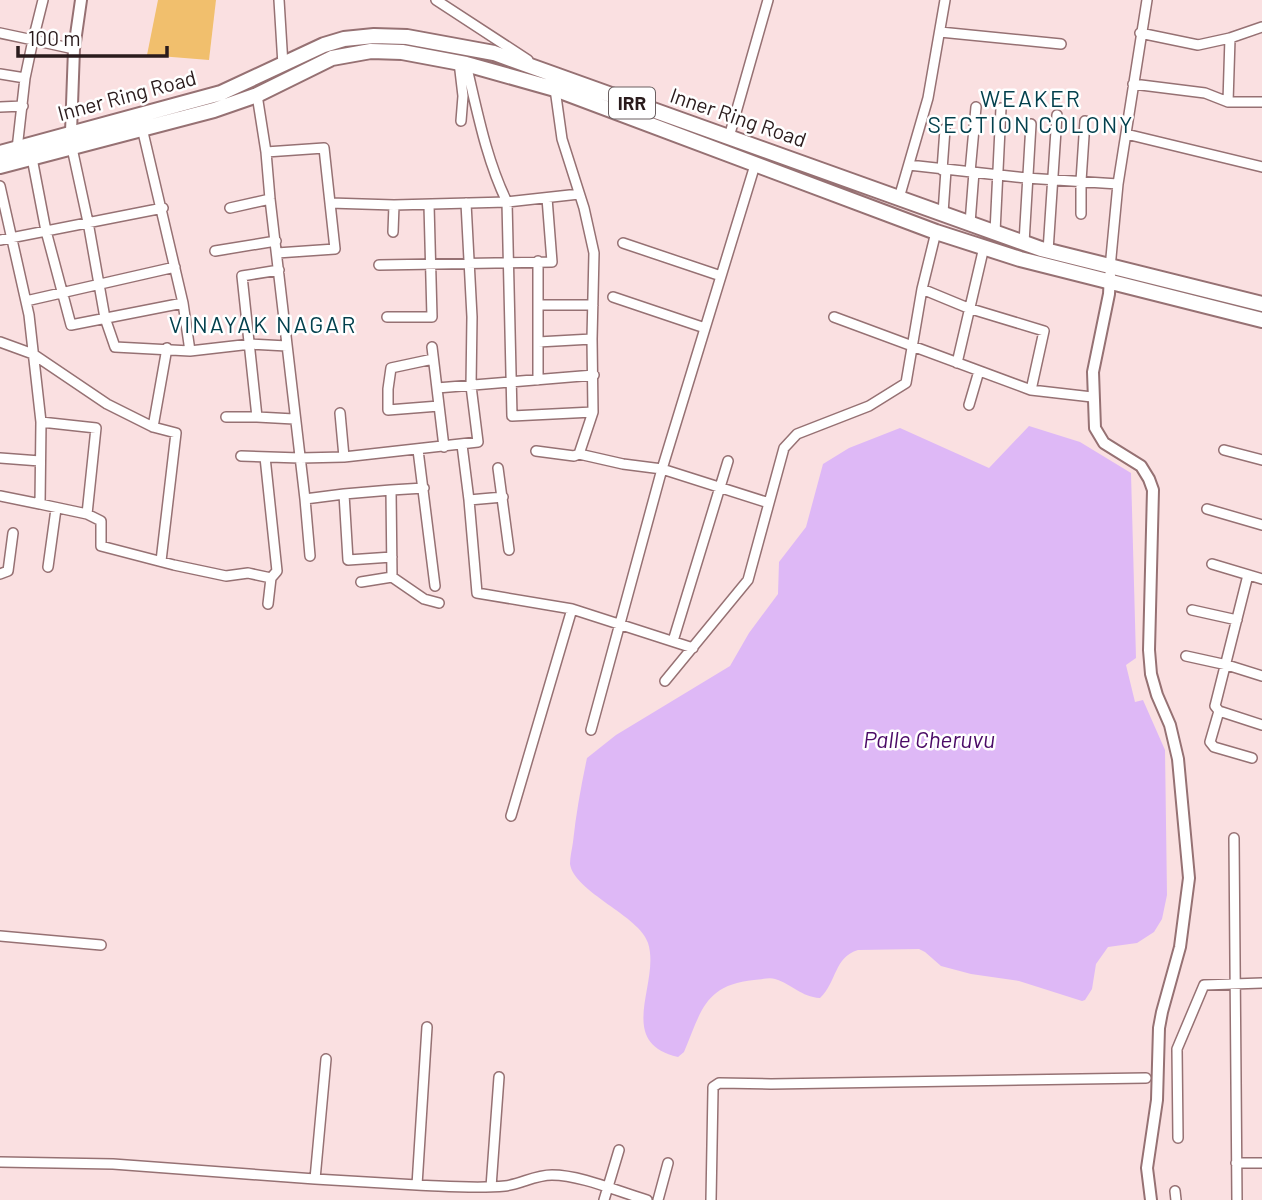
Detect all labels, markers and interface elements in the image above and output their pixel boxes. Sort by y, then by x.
scale bar [18,14,166,58]
text: 100 m [28,25,81,50]
street label: Inner Ring Road [55,64,199,125]
street label: Inner Ring Road [667,82,810,152]
district label: WEAKER SECTION COLONY [928,84,1134,138]
road number: IRR [609,88,655,118]
district label: VINAYAK NAGAR [169,310,357,338]
water label: Palle Cheruvu [863,725,995,753]

